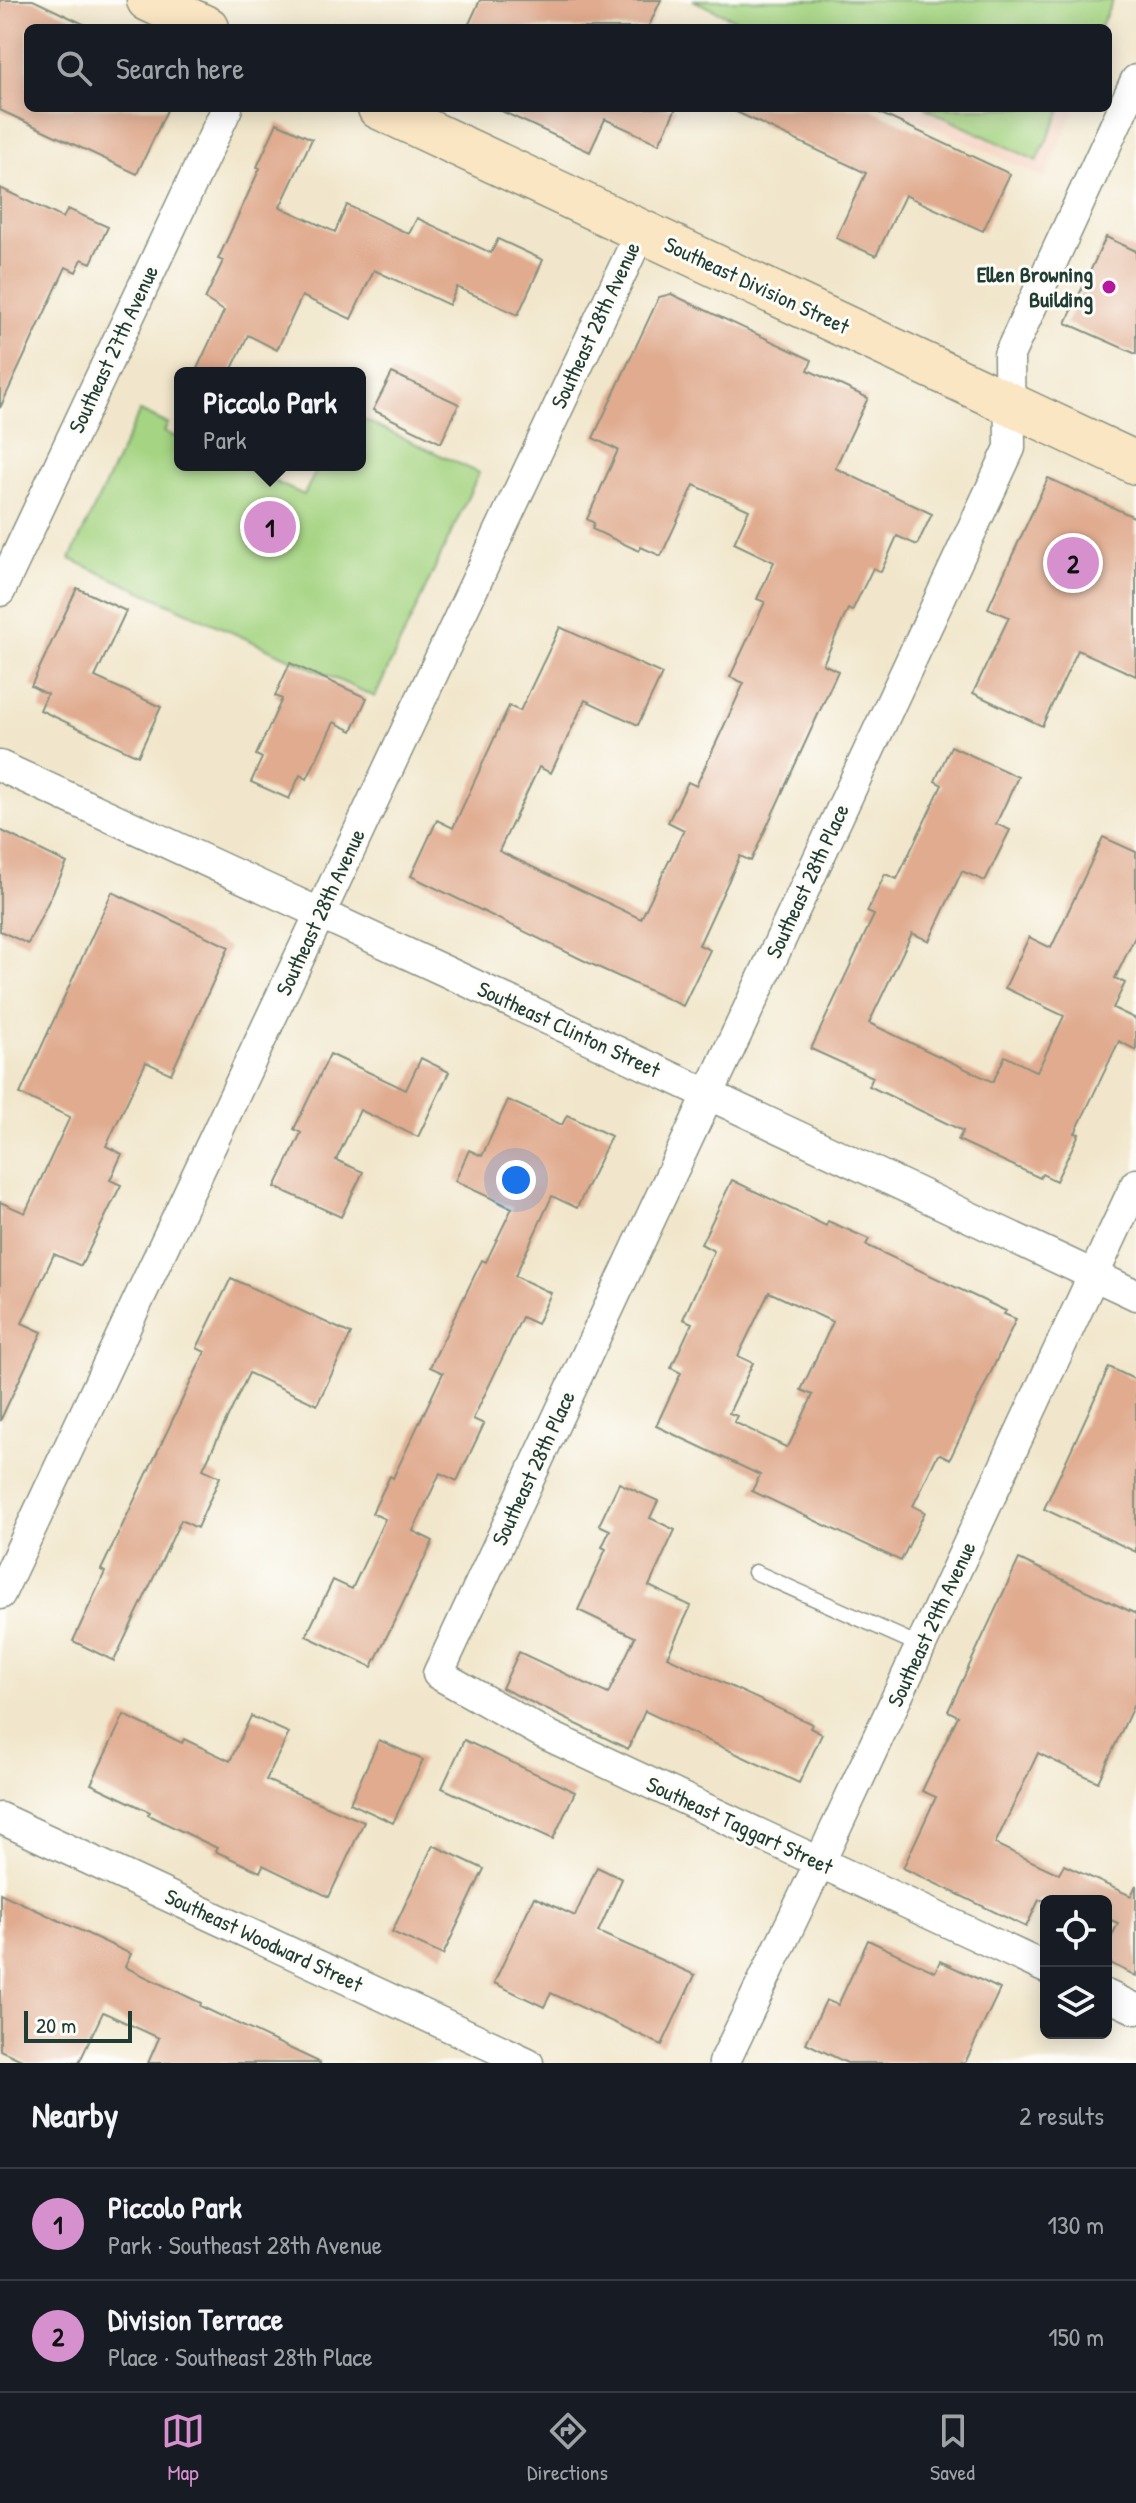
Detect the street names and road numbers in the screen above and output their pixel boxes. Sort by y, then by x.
street label: Southeast Division Street [660,229,855,341]
street label: Southeast 28th Avenue [543,237,647,413]
street label: Southeast 27th Avenue [61,260,165,438]
street label: Southeast 28th Place [758,799,856,963]
street label: Southeast 28th Avenue [268,824,372,1000]
street label: Southeast Clinton Street [473,973,666,1085]
street label: Southeast 28th Place [484,1386,582,1550]
street label: Southeast 29th Avenue [880,1536,983,1711]
street label: Southeast Taggart Street [642,1769,838,1882]
street label: Southeast Woodward Street [160,1881,368,1999]

